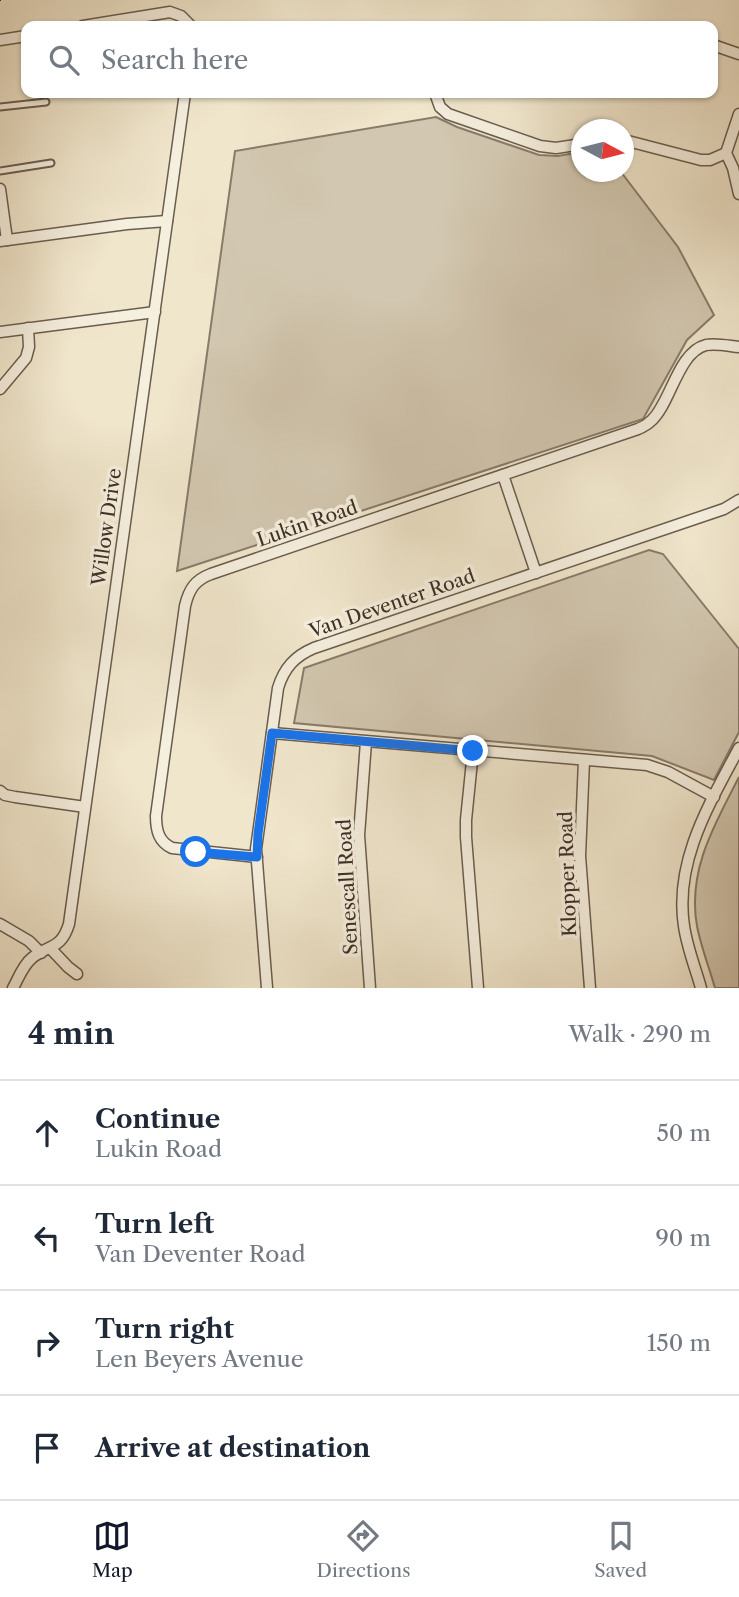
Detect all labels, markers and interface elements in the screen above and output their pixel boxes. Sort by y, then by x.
search box [21,21,718,98]
icon: search [45,41,83,79]
text: Search here [101,44,248,76]
north arrow [571,119,634,182]
street label: Willow Drive [87,467,126,588]
street label: Lukin Road [254,495,361,551]
street label: Van Deventer Road [305,564,479,643]
route end [457,735,488,766]
street label: Klopper Road [554,810,581,937]
street label: Senescall Road [332,818,363,956]
route start [180,836,211,867]
text: 4 min [28,1015,114,1052]
text: Walk · 290 m [569,1020,711,1048]
text: Continue [95,1103,220,1135]
icon: ahead [28,1114,66,1152]
text: 50 m [656,1119,711,1147]
text: Lukin Road [95,1135,222,1163]
text: Turn left [95,1208,214,1240]
icon: left [28,1219,66,1257]
text: 90 m [655,1224,711,1252]
text: Van Deventer Road [95,1240,306,1268]
text: Turn right [95,1313,234,1345]
icon: right [28,1324,66,1362]
text: 150 m [647,1329,711,1357]
text: Len Beyers Avenue [95,1345,304,1373]
icon: arrive [28,1429,66,1467]
text: Arrive at destination [95,1432,370,1464]
tab: Map [92,1517,133,1582]
tab: Directions [317,1517,410,1582]
tab: Saved [594,1517,647,1582]

